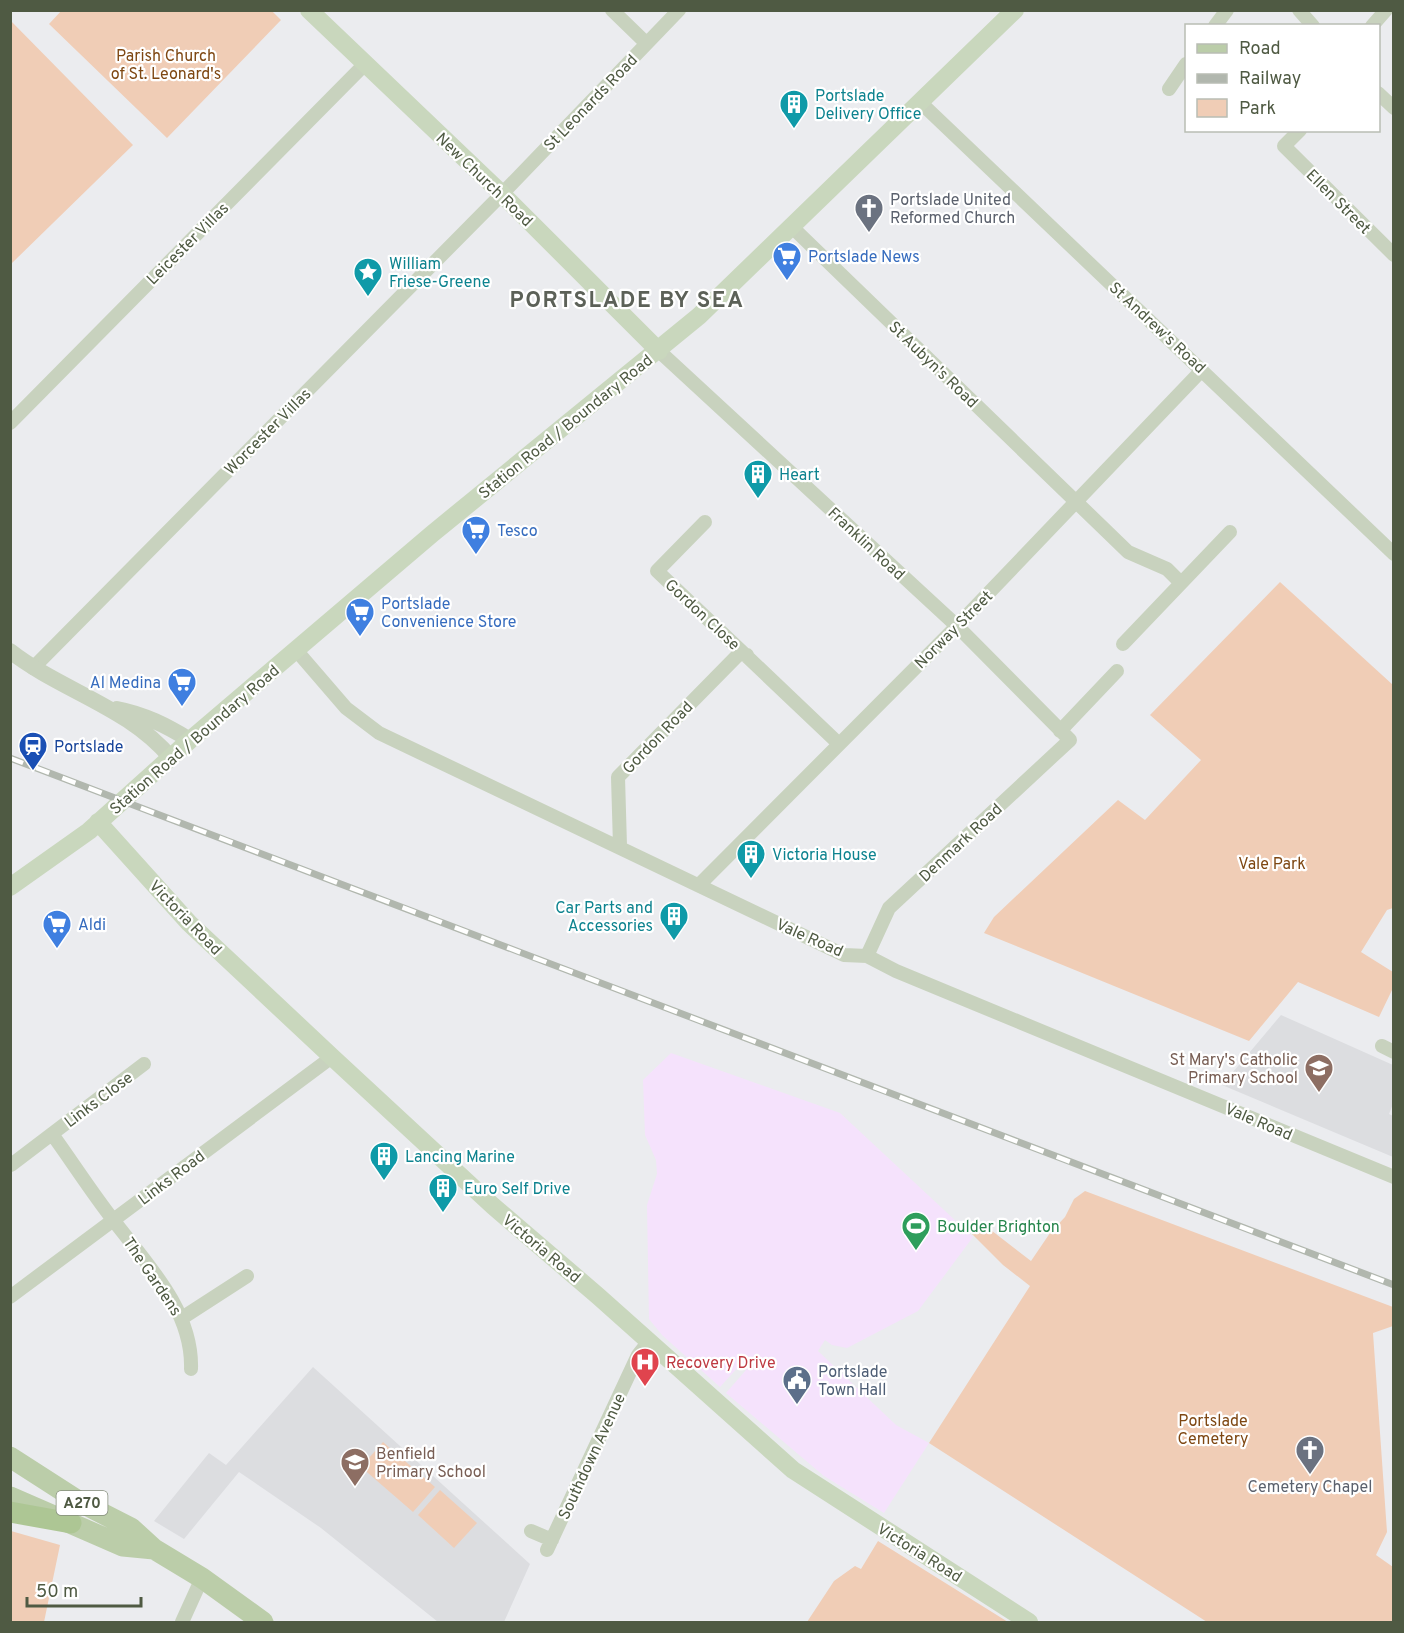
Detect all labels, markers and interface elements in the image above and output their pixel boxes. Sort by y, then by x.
legend [1185,24,1380,132]
text: Road [1239,38,1281,61]
park label: Parish Church of St. Leonard's [111,47,221,85]
street label: St Leonards Road [540,51,643,156]
text: Railway [1239,68,1301,91]
place label: Portslade Delivery Office [815,87,921,125]
building icon: Portslade Delivery Office [778,88,810,130]
text: Park [1239,98,1276,121]
street label: New Church Road [431,129,536,232]
street label: Ellen Street [1301,166,1374,239]
place label: Portslade United Reformed Church [890,191,1015,229]
church icon: Portslade United Reformed Church [853,192,885,234]
street label: Leicester Villas [143,199,234,290]
supermarket icon: Portslade News [771,240,803,282]
place label: Portslade News [808,248,920,268]
place label: William Friese-Greene [389,255,490,293]
place icon: William Friese-Greene [352,256,384,298]
street label: St Andrew's Road [1104,278,1209,378]
district label: PORTSLADE BY SEA [510,288,744,315]
street label: St Aubyn's Road [884,318,982,413]
street label: Station Road / Boundary Road [475,351,657,504]
street label: Worcester Villas [221,385,316,480]
building icon: Heart [742,458,774,500]
place label: Heart [779,466,820,486]
street label: Franklin Road [823,504,908,585]
supermarket icon: Tesco [460,514,492,556]
place label: Tesco [497,522,538,542]
street label: Gordon Close [660,576,743,655]
street label: Norway Street [911,587,998,674]
place label: Portslade Convenience Store [381,595,516,633]
supermarket icon: Portslade Convenience Store [344,596,376,638]
street label: Station Road / Boundary Road [106,661,284,820]
supermarket icon: Al Medina [166,666,198,708]
place label: Al Medina [90,674,161,694]
street label: Gordon Road [619,698,698,779]
station icon: Portslade [17,730,49,772]
place label: Portslade [54,738,123,758]
street label: Denmark Road [916,800,1007,887]
building icon: Victoria House [735,838,767,880]
place label: Victoria House [772,846,877,866]
park label: Vale Park [1238,855,1306,875]
street label: Victoria Road [144,877,225,960]
place label: Car Parts and Accessories [555,899,653,937]
building icon: Car Parts and Accessories [658,900,690,942]
supermarket icon: Aldi [41,908,73,950]
street label: Vale Road [773,915,846,962]
place label: Aldi [78,916,106,936]
place label: St Mary's Catholic Primary School [1170,1051,1298,1089]
school or university icon: St Mary's Catholic Primary School [1303,1052,1335,1094]
street label: Links Close [61,1068,137,1133]
street label: Vale Road [1221,1100,1295,1146]
building icon: Lancing Marine [368,1140,400,1182]
street label: Links Road [135,1147,210,1210]
place label: Lancing Marine [405,1148,515,1168]
building icon: Euro Self Drive [427,1172,459,1214]
place label: Euro Self Drive [464,1180,570,1200]
sports icon: Boulder Brighton [900,1210,932,1252]
street label: Victoria Road [497,1211,584,1288]
place label: Boulder Brighton [937,1218,1060,1238]
street label: The Gardens [118,1234,185,1320]
hospital icon: Recovery Drive [629,1346,661,1388]
place label: Recovery Drive [666,1354,776,1374]
place label: Portslade Town Hall [818,1363,887,1401]
public building icon: Portslade Town Hall [781,1364,813,1406]
street label: Southdown Avenue [555,1391,631,1523]
park label: Portslade Cemetery [1178,1412,1248,1450]
church icon: Cemetery Chapel [1294,1434,1326,1476]
place label: Benfield Primary School [376,1445,486,1483]
school or university icon: Benfield Primary School [339,1446,371,1488]
place label: Cemetery Chapel [1248,1478,1372,1498]
road number: A270 [56,1491,107,1515]
street label: Victoria Road [873,1520,965,1588]
scale bar [27,1570,141,1608]
text: 50 m [36,1581,78,1604]

